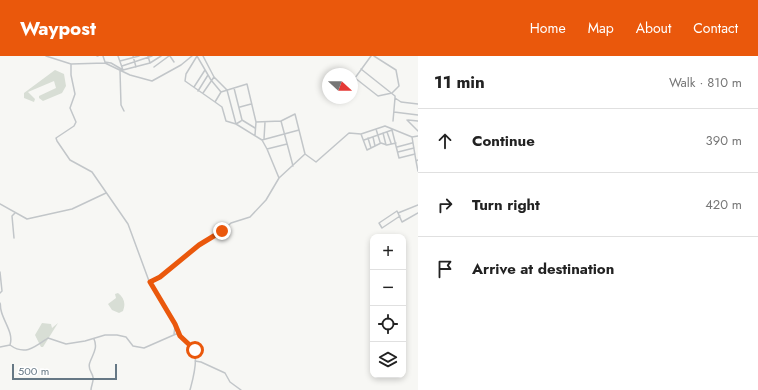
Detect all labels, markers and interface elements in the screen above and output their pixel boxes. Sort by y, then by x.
text: Waypost [20,15,96,42]
text: Home [530,18,566,38]
text: Map [588,18,614,38]
text: About [636,18,671,38]
text: Contact [693,18,738,38]
north arrow [322,68,358,104]
text: 11 min [434,70,485,94]
text: Walk · 810 m [669,73,742,92]
icon: ahead [434,130,456,152]
text: Continue [472,130,535,152]
text: 390 m [706,131,742,150]
icon: right [434,194,456,216]
text: Turn right [472,194,540,216]
text: 420 m [705,195,742,214]
route end [213,222,231,240]
map controls [370,234,406,378]
button: + [370,234,406,270]
icon: arrive [434,258,456,280]
text: Arrive at destination [472,258,614,280]
button: − [370,270,406,306]
button: locate [370,306,406,342]
route start [186,341,204,359]
button: layers [370,342,406,378]
scale bar [12,362,117,381]
text: 500 m [18,363,49,379]

